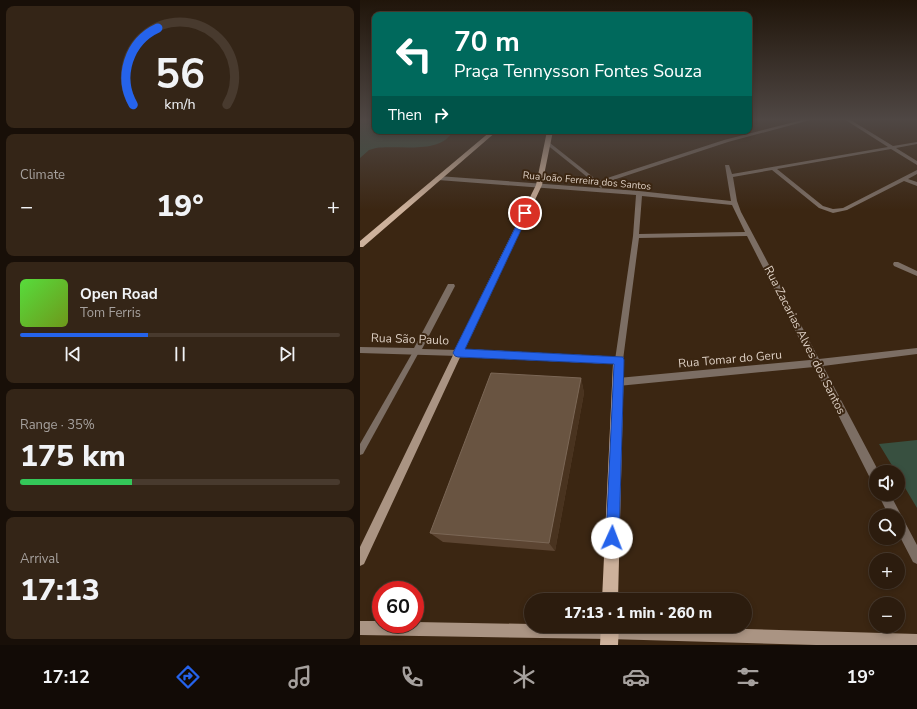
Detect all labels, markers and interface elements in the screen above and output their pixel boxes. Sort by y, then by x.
text: 70 m [454,23,520,61]
icon: left [388,28,440,80]
text: 56 [155,46,205,103]
text: Praça Tennysson Fontes Souza [454,59,702,83]
text: km/h [164,94,196,113]
icon: right [430,104,452,126]
text: Then [388,105,422,125]
text: Climate [20,166,65,184]
street label: Rua João Ferreira dos Santos [522,168,652,194]
text: 19° [156,186,204,227]
text: − [20,192,33,222]
text: + [327,192,340,222]
pin [508,196,542,230]
icon: arrive [514,202,536,224]
street label: Rua Zacarias Alves dos Santos [760,263,850,417]
text: Open Road [80,284,158,304]
text: Tom Ferris [80,304,141,322]
street label: Rua São Paulo [371,330,450,348]
icon: previous [62,343,84,365]
icon: pause [169,343,191,365]
icon: next [276,343,298,365]
street label: Rua Tomar do Geru [677,346,783,372]
text: Range · 35% [20,416,95,434]
text: 175 km [20,436,126,477]
map controls [869,465,905,633]
button: sound [869,465,905,501]
button: search [869,509,905,545]
position arrow [591,517,633,559]
text: Arrival [20,550,59,568]
button: + [869,553,905,589]
text: 17:13 [20,570,100,611]
speed limit sign: 60 [372,581,424,633]
button: − [869,597,905,633]
text: 17:13 · 1 min · 260 m [564,603,712,623]
icon: directions [174,663,202,691]
icon: music [286,663,314,691]
icon: phone [398,663,426,691]
icon: climate [510,663,538,691]
icon: car [622,663,650,691]
icon: filters [734,663,762,691]
text: 17:12 [42,665,90,689]
text: 19° [846,665,875,689]

